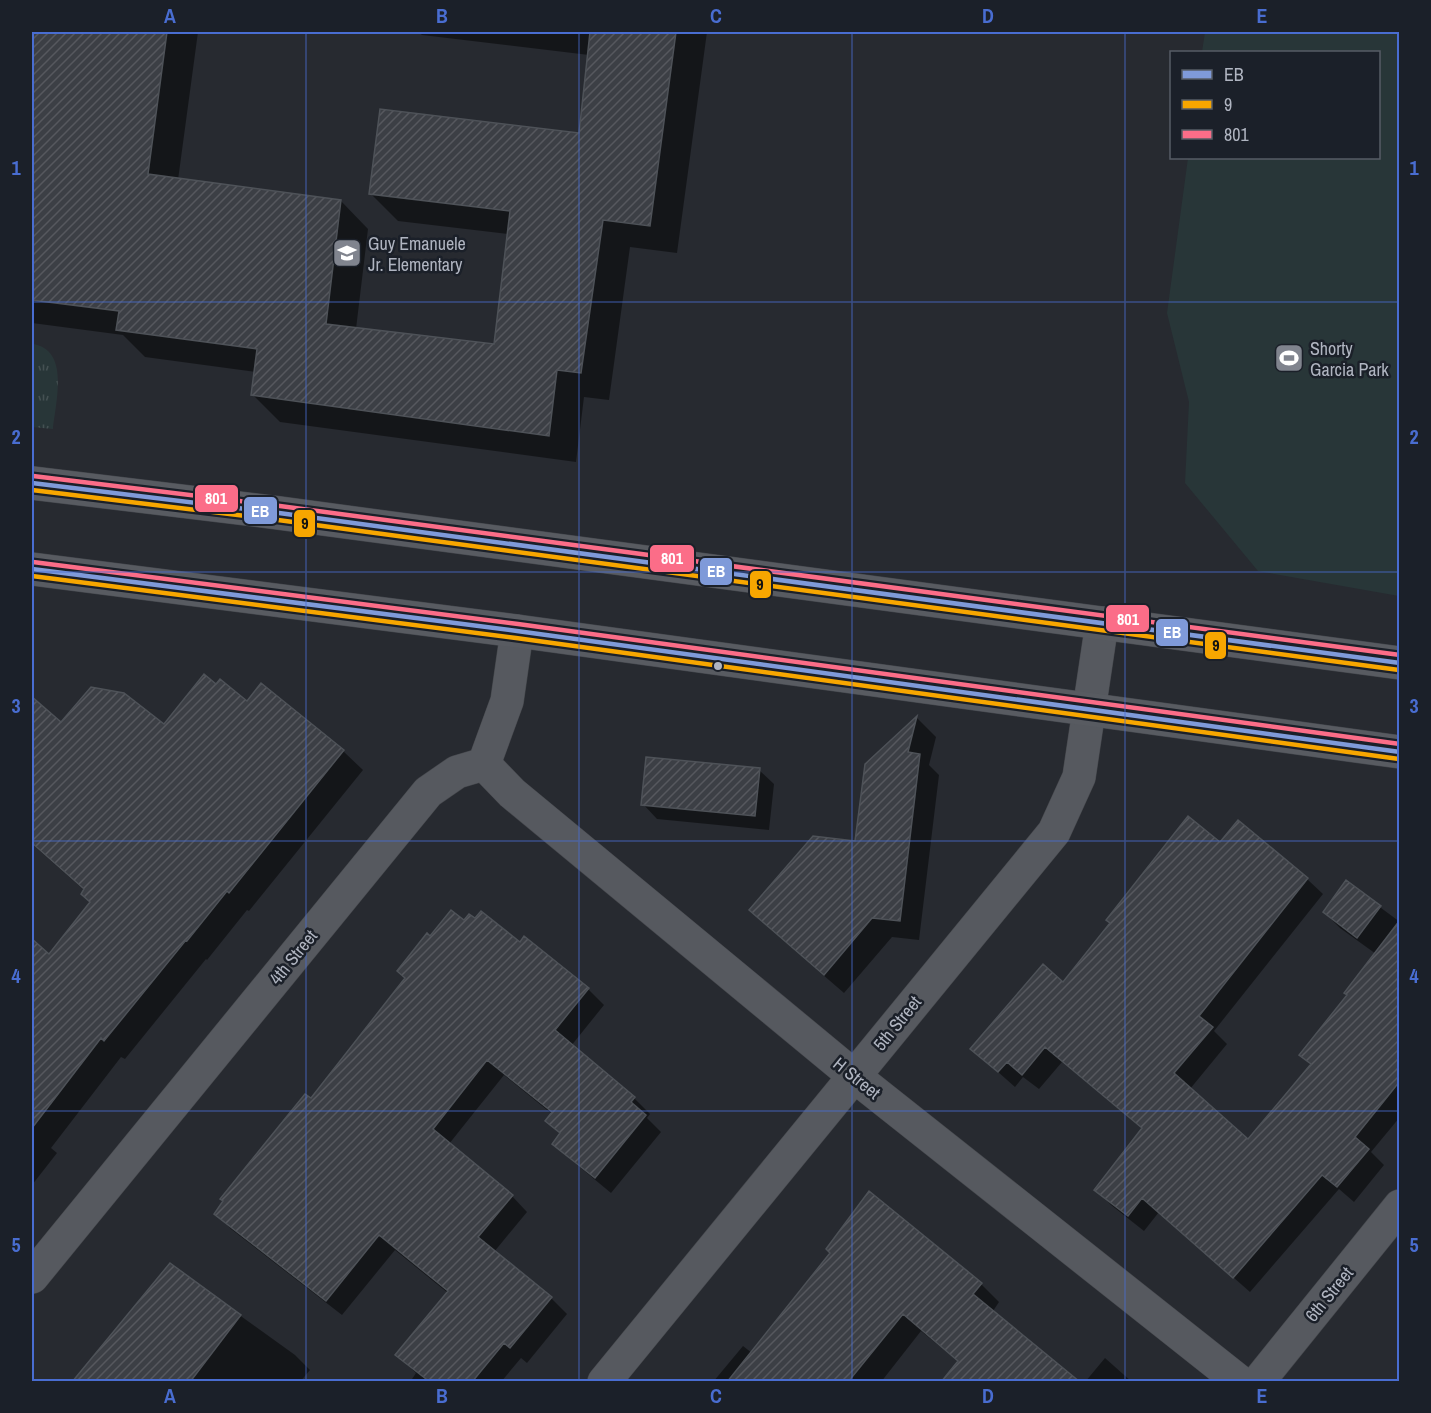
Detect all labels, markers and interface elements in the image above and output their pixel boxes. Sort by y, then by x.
text: A [164,2,176,29]
text: B [436,2,448,29]
text: C [710,2,722,29]
text: D [982,2,994,29]
text: E [1257,2,1268,29]
legend [1170,51,1380,159]
text: EB [1224,62,1244,87]
text: 9 [1224,92,1232,117]
text: 801 [1224,122,1249,147]
text: 1 [11,154,21,181]
text: 1 [1409,154,1419,181]
place label: Guy Emanuele Jr. Elementary [368,231,466,277]
school or university icon: Guy Emanuele Jr. Elementary [331,237,363,269]
place label: Shorty Garcia Park [1310,336,1389,382]
sports icon: Shorty Garcia Park [1273,342,1305,374]
text: 2 [11,423,21,450]
text: 2 [1409,423,1419,450]
line badge: 801 [194,484,239,513]
text: 801 [205,487,228,509]
line badge: EB [243,496,278,525]
text: EB [251,500,269,522]
line badge: 9 [293,509,316,538]
text: 9 [301,512,309,534]
line badge: 801 [649,544,695,573]
text: 801 [661,547,684,569]
line badge: EB [699,557,733,586]
text: EB [707,560,725,582]
line badge: 9 [749,570,772,599]
text: 9 [756,573,764,595]
line badge: 801 [1105,604,1150,633]
text: 801 [1117,608,1140,630]
line badge: EB [1155,618,1189,647]
text: EB [1163,621,1181,643]
line badge: 9 [1204,631,1227,660]
text: 9 [1212,634,1220,656]
unlabelled marker [712,660,724,672]
text: 3 [11,692,21,719]
text: 3 [1409,692,1419,719]
street label: 4th Street [263,924,323,990]
text: 4 [11,962,21,989]
text: 4 [1409,962,1419,989]
street label: 5th Street [867,990,927,1056]
street label: H Street [828,1051,886,1105]
text: 5 [11,1231,21,1258]
text: 5 [1409,1231,1419,1258]
street label: 6th Street [1299,1261,1359,1327]
text: A [164,1382,176,1409]
text: B [436,1382,448,1409]
text: C [710,1382,722,1409]
text: D [982,1382,994,1409]
text: E [1257,1382,1268,1409]

